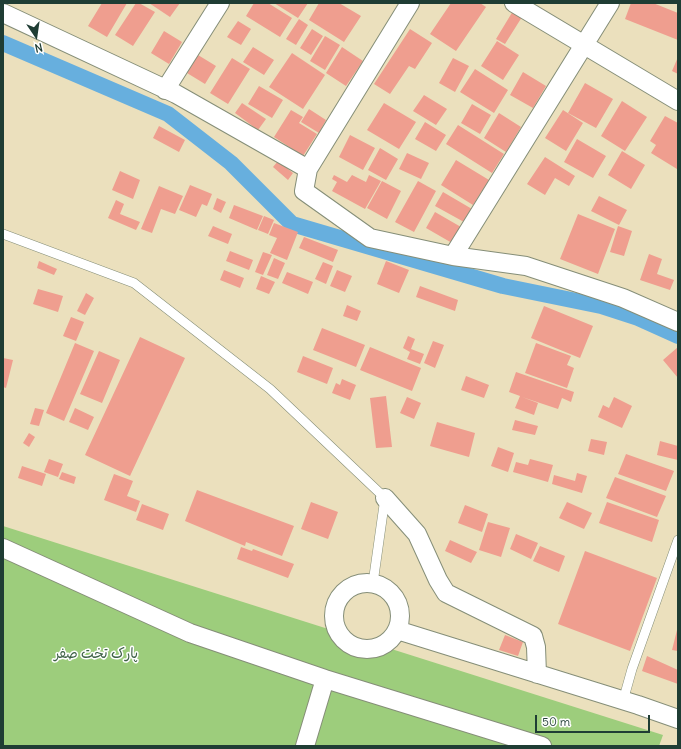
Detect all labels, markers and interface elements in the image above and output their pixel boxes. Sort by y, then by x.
north arrow [16,16,56,56]
text: N [33,40,44,55]
park label: پارک تخت صفر [54,646,138,662]
scale bar [537,707,652,733]
text: 50 m [542,714,570,729]

